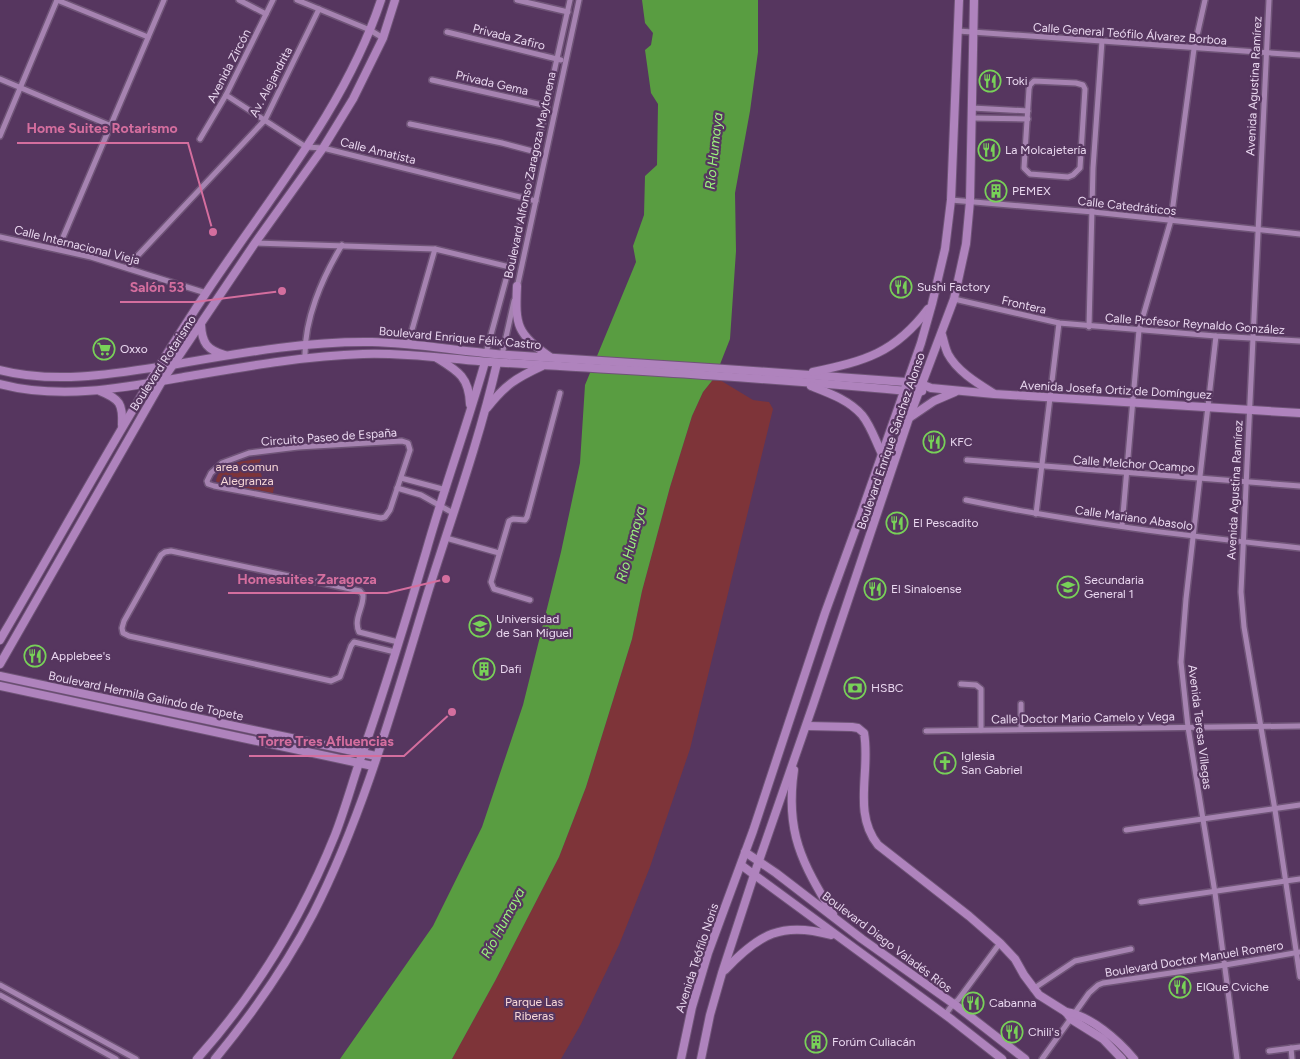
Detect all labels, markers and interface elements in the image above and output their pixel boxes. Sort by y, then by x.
street label: Avenida Agustina Ramírez [1243,16,1265,156]
street label: Calle General Teófilo Álvarez Borboa [1033,20,1227,48]
street label: Privada Zafiro [471,21,547,53]
street label: Avenida Zircón [204,27,254,105]
street label: Av. Alejandrita [247,44,295,120]
street label: Privada Gema [454,68,530,98]
restaurant icon: Toki [978,69,1002,93]
street label: Boulevard Alfonso Zaragoza Maytorena [501,70,559,280]
place label: Toki [1006,74,1027,88]
water label: Río Humaya [701,112,727,190]
callout: Home Suites Rotarismo [17,114,188,143]
text: Home Suites Rotarismo [26,120,178,137]
street label: Calle Amatista [339,135,417,167]
restaurant icon: La Molcajetería [977,138,1001,162]
place label: La Molcajetería [1005,143,1087,157]
building icon: PEMEX [984,179,1008,203]
place label: PEMEX [1012,184,1051,198]
street label: Calle Catedráticos [1077,194,1177,218]
street label: Calle Internacional Vieja [13,223,141,267]
callout: Salón 53 [120,273,195,302]
restaurant icon: Sushi Factory [889,275,913,299]
text: Salón 53 [130,279,185,296]
place label: Sushi Factory [917,280,991,294]
street label: Frontera [1000,293,1048,317]
street label: Calle Profesor Reynaldo González [1104,311,1286,337]
street label: Boulevard Rotarismo [127,313,199,413]
street label: Boulevard Enrique Félix Castro [378,324,542,352]
supermarket icon: Oxxo [92,337,116,361]
place label: Oxxo [120,342,148,356]
street label: Boulevard Enrique Sánchez Alonso [854,351,928,531]
street label: Avenida Josefa Ortiz de Domínguez [1020,378,1212,402]
street label: Avenida Agustina Ramírez [1224,420,1246,560]
street label: Circuito Paseo de España [261,425,397,449]
restaurant icon: KFC [922,430,946,454]
place label: KFC [950,435,973,449]
street label: Calle Melchor Ocampo [1073,453,1196,475]
park label: area comun Alegranza [216,460,279,488]
street label: Calle Mariano Abasolo [1074,503,1194,533]
water label: Río Humaya [613,504,649,584]
restaurant icon: El Pescadito [885,511,909,535]
place label: El Pescadito [913,516,979,530]
callout: Homesuites Zaragoza [228,564,387,593]
text: Homesuites Zaragoza [237,571,377,588]
place label: Secundaria General 1 [1084,573,1144,601]
school or university icon: Secundaria General 1 [1056,575,1080,599]
restaurant icon: El Sinaloense [863,577,887,601]
place label: El Sinaloense [891,582,962,596]
place label: Universidad de San Miguel [496,612,572,640]
school or university icon: Universidad de San Miguel [468,614,492,638]
restaurant icon: Applebee's [23,644,47,668]
place label: Applebee's [51,649,111,663]
building icon: Dafi [472,657,496,681]
place label: Dafi [500,662,522,676]
street label: Avenida Teresa Villegas [1185,664,1215,791]
street label: Boulevard Hermila Galindo de Topete [47,668,245,724]
bank icon: HSBC [843,676,867,700]
place label: HSBC [871,681,904,695]
street label: Calle Doctor Mario Camelo y Vega [991,709,1175,727]
callout: Torre Tres Afluencias [249,727,404,756]
text: Torre Tres Afluencias [258,733,394,750]
place label: Iglesia San Gabriel [961,749,1022,777]
church icon: Iglesia San Gabriel [933,751,957,775]
water label: Río Humaya [477,885,529,961]
street label: Boulevard Diego Valadés Ríos [819,889,955,996]
street label: Avenida Teófilo Noris [673,901,721,1014]
street label: Boulevard Doctor Manuel Romero [1104,938,1284,980]
restaurant icon: ElQue Cviche [1168,975,1192,999]
place label: ElQue Cviche [1196,980,1269,994]
restaurant icon: Cabanna [961,991,985,1015]
park label: Parque Las Riberas [505,995,563,1023]
place label: Cabanna [989,996,1036,1010]
restaurant icon: Chili's [1000,1020,1024,1044]
place label: Chili's [1028,1025,1060,1039]
building icon: Forúm Culiacán [804,1030,828,1054]
place label: Forúm Culiacán [832,1035,916,1049]

